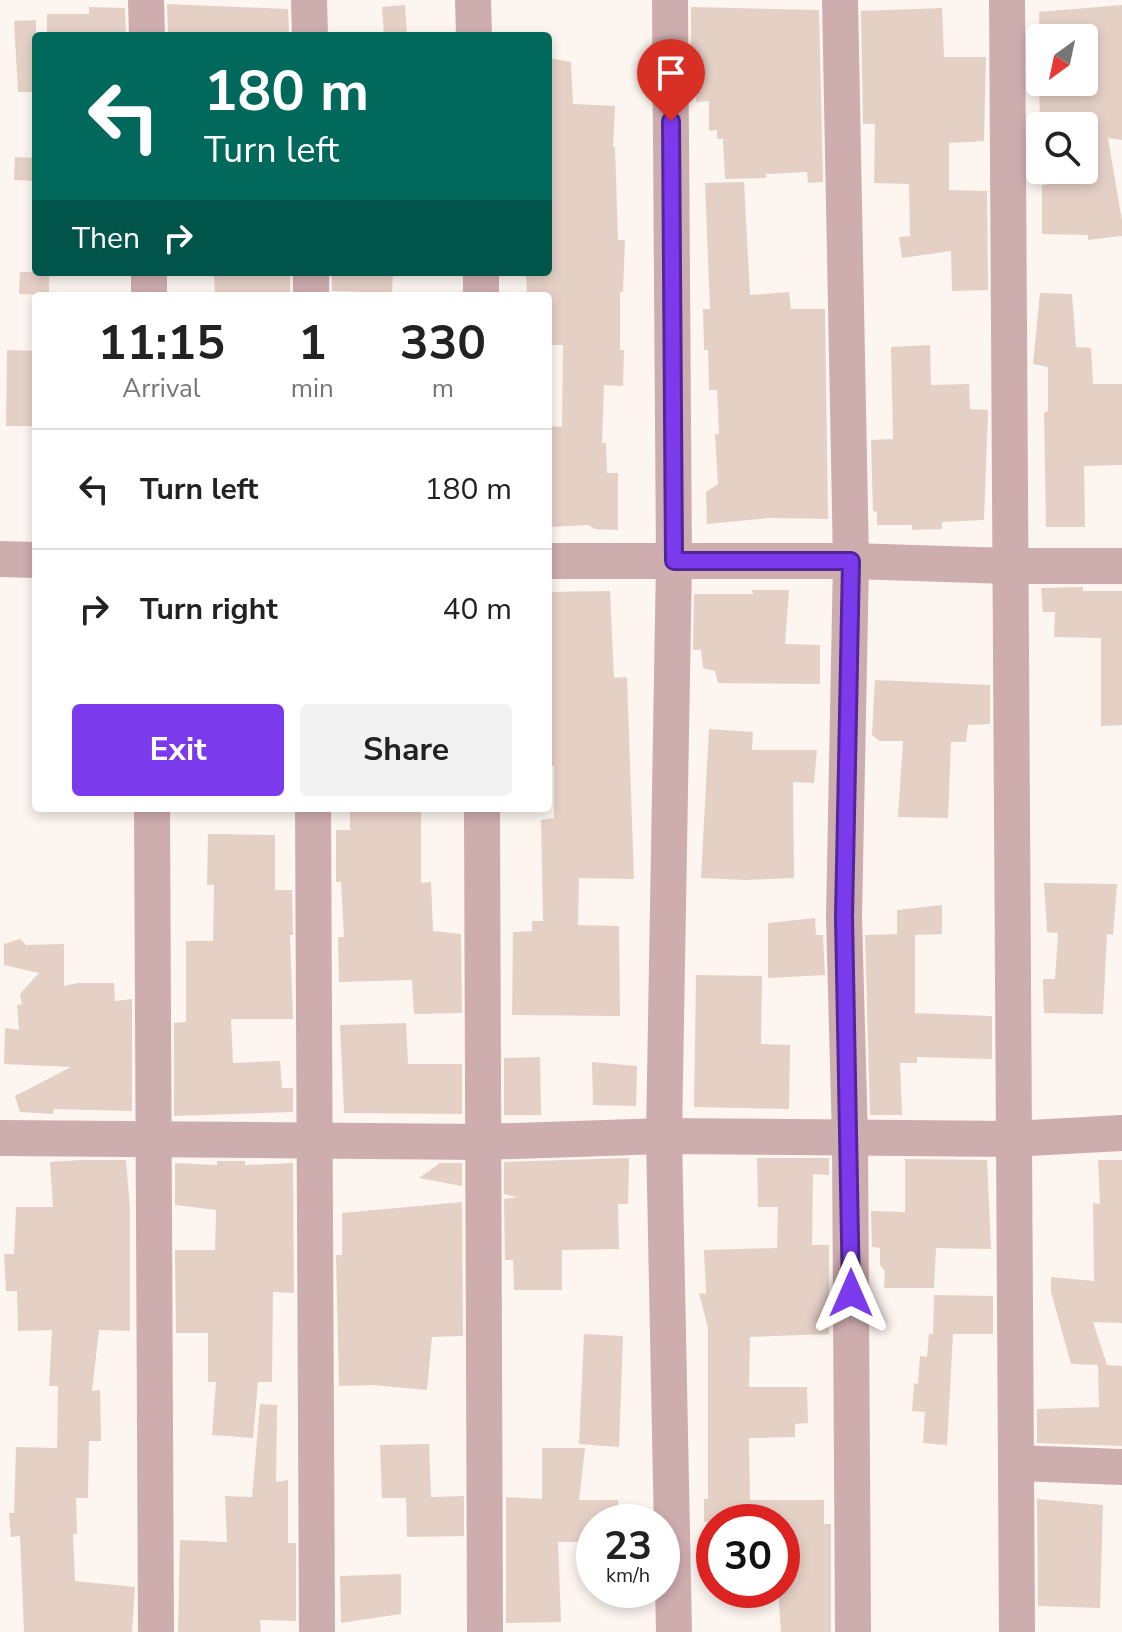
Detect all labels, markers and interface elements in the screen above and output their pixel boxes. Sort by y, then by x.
north arrow [1026,24,1098,96]
map controls [1026,24,1098,184]
pin [637,39,705,121]
icon: arrive [649,51,693,95]
text: 180 m [204,53,369,130]
icon: left [72,64,176,168]
button: search [1026,112,1098,184]
text: Turn left [204,126,339,175]
icon: right [156,216,200,260]
text: Then [72,218,140,259]
text: 11:15 [98,310,225,376]
text: 1 [298,310,327,376]
text: 330 [400,310,486,376]
text: Arrival [122,371,201,406]
text: min [291,371,334,406]
text: m [432,371,454,406]
icon: left [72,467,116,511]
text: Turn left [140,469,258,510]
text: 180 m [425,469,512,510]
icon: right [72,587,116,631]
text: Turn right [140,589,278,630]
text: 40 m [443,589,512,630]
button: Exit [72,704,284,796]
button: Share [300,704,512,796]
position arrow [809,1251,893,1335]
speed limit sign: 30 [696,1504,800,1608]
text: 23 [604,1519,652,1573]
text: km/h [606,1562,650,1589]

